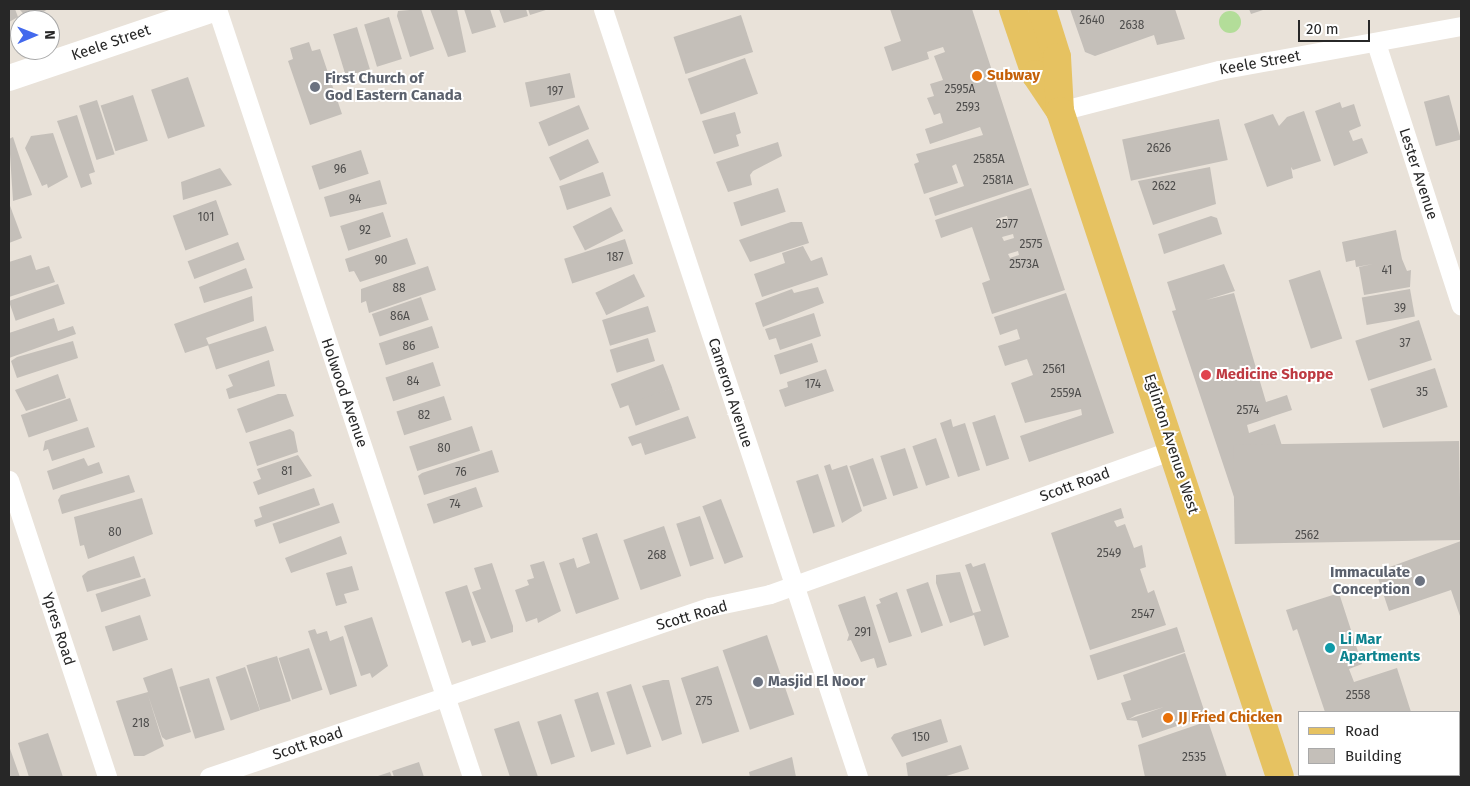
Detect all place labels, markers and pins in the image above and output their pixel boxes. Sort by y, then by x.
place label: Subway [987,67,1040,85]
place label: First Church of God Eastern Canada [325,69,462,104]
marker: Subway [971,70,983,82]
marker: First Church of God Eastern Canada [309,81,321,93]
place label: Medicine Shoppe [1216,366,1333,384]
marker: Medicine Shoppe [1200,369,1212,381]
place label: Immaculate Conception [1330,563,1410,598]
marker: Immaculate Conception [1414,575,1426,587]
place label: Li Mar Apartments [1340,630,1420,665]
marker: Li Mar Apartments [1324,642,1336,654]
place label: Masjid El Noor [768,673,865,691]
marker: Masjid El Noor [752,676,764,688]
place label: JJ Fried Chicken [1178,709,1282,727]
marker: JJ Fried Chicken [1162,712,1174,724]

